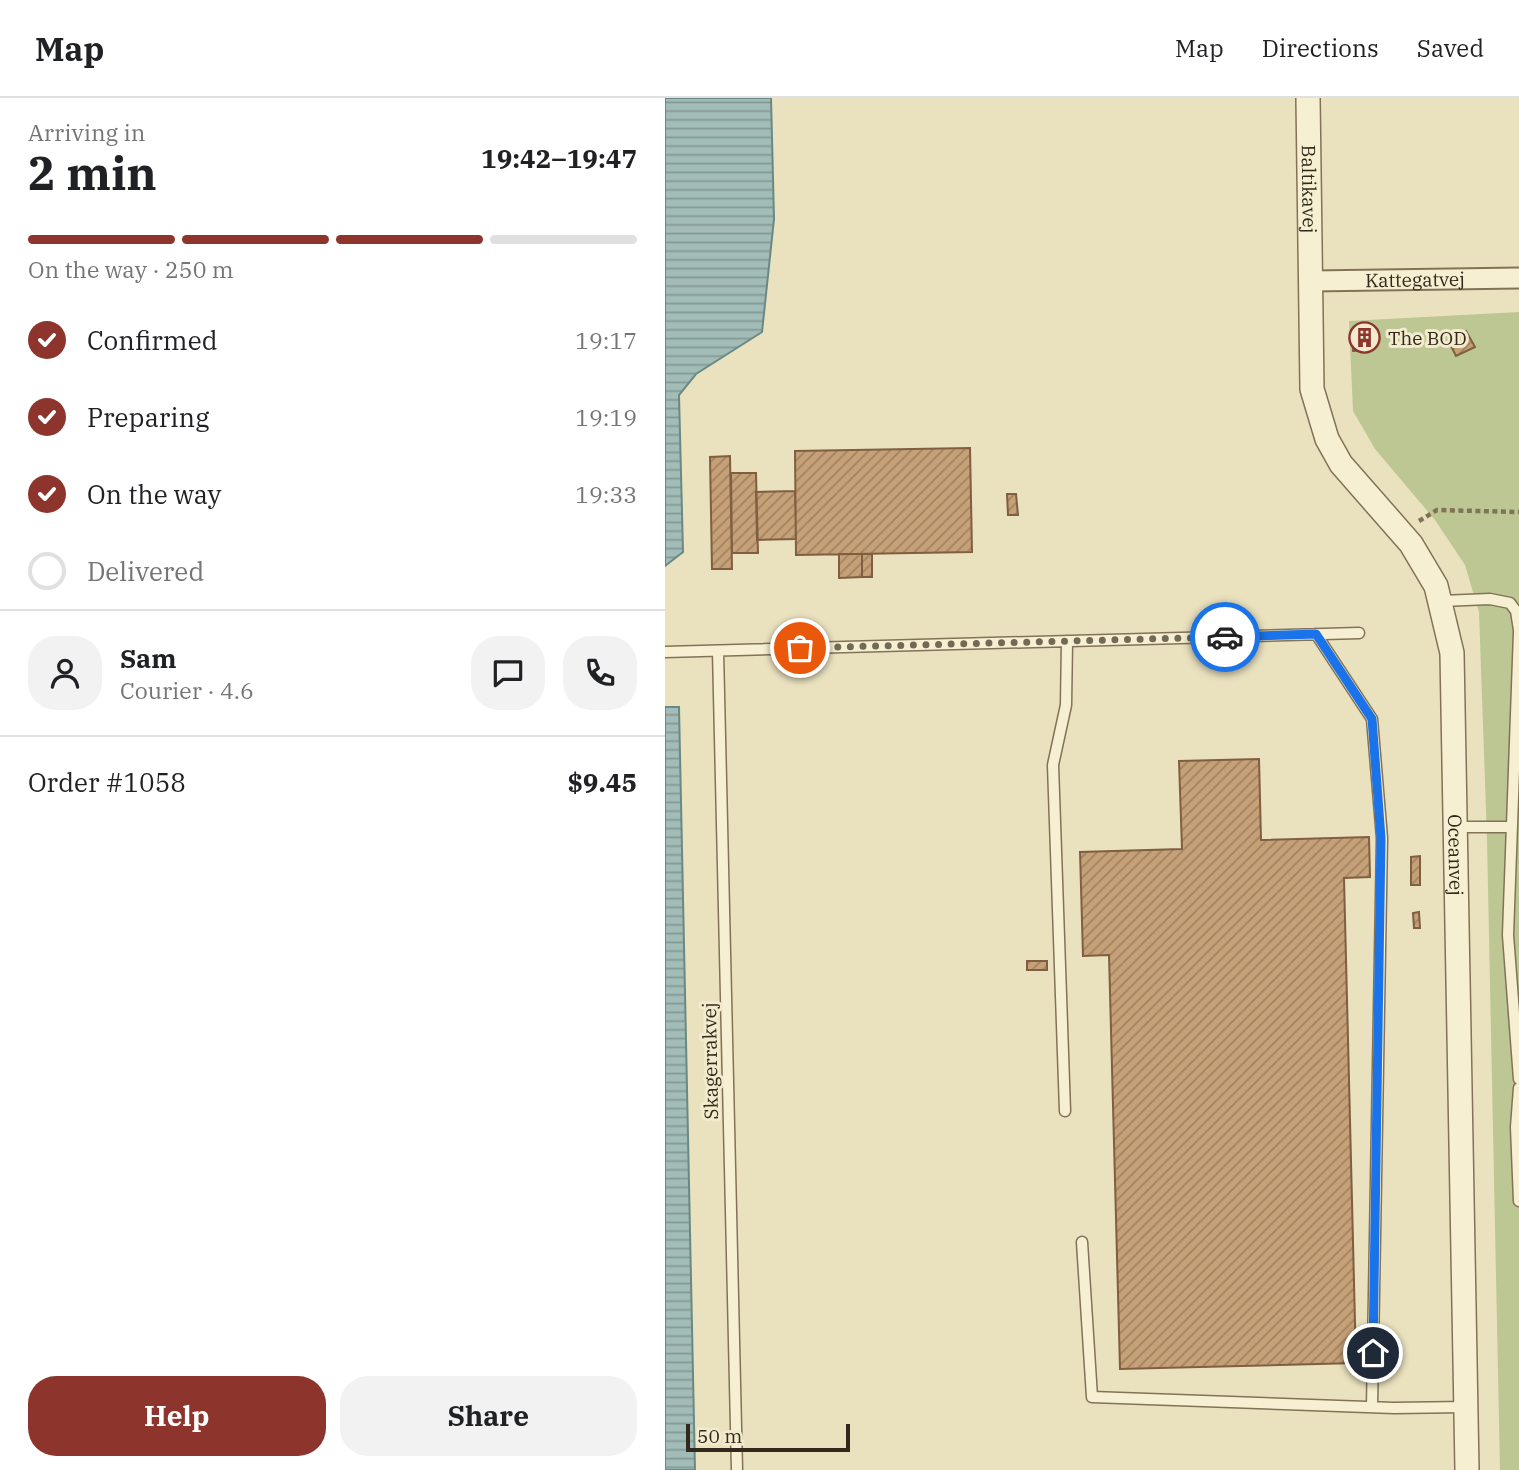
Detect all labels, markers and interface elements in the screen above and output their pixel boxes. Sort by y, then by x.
text: Map [35,27,104,70]
text: Map [1175,32,1224,64]
text: Directions [1262,32,1379,64]
text: Saved [1417,32,1484,64]
text: Arriving in [28,117,145,147]
text: 19:42–19:47 [481,141,637,175]
text: 2 min [28,143,157,203]
street label: Baltikavej [1297,144,1322,234]
text: On the way · 250 m [28,254,234,284]
street label: Kattegatvej [1365,267,1465,292]
icon: check [28,321,66,359]
building icon: The BOD [1348,321,1382,355]
text: Confirmed [87,323,218,357]
text: 19:17 [575,325,637,355]
place label: The BOD [1388,326,1467,350]
icon: check [28,398,66,436]
text: Preparing [87,400,209,434]
text: 19:19 [575,402,637,432]
icon: check [28,475,66,513]
text: On the way [87,477,221,511]
text: 19:33 [575,479,637,509]
text: Delivered [87,554,204,588]
courier [1190,602,1260,672]
pin [770,618,830,678]
icon: car [1206,618,1244,656]
icon: bag [781,629,819,667]
button: person [28,636,102,710]
button: chat [471,636,545,710]
button: phone [563,636,637,710]
text: Sam [120,641,176,675]
text: Courier · 4.6 [120,675,254,705]
text: Order #1058 [28,765,186,799]
text: $9.45 [567,765,637,799]
street label: Oceanvej [1443,814,1468,896]
street label: Skagerrakvej [697,1002,723,1120]
pin [1343,1323,1403,1383]
icon: home [1354,1334,1392,1372]
button: Help [28,1376,326,1456]
button: Share [340,1376,637,1456]
scale bar [686,1421,851,1453]
text: 50 m [697,1424,742,1448]

